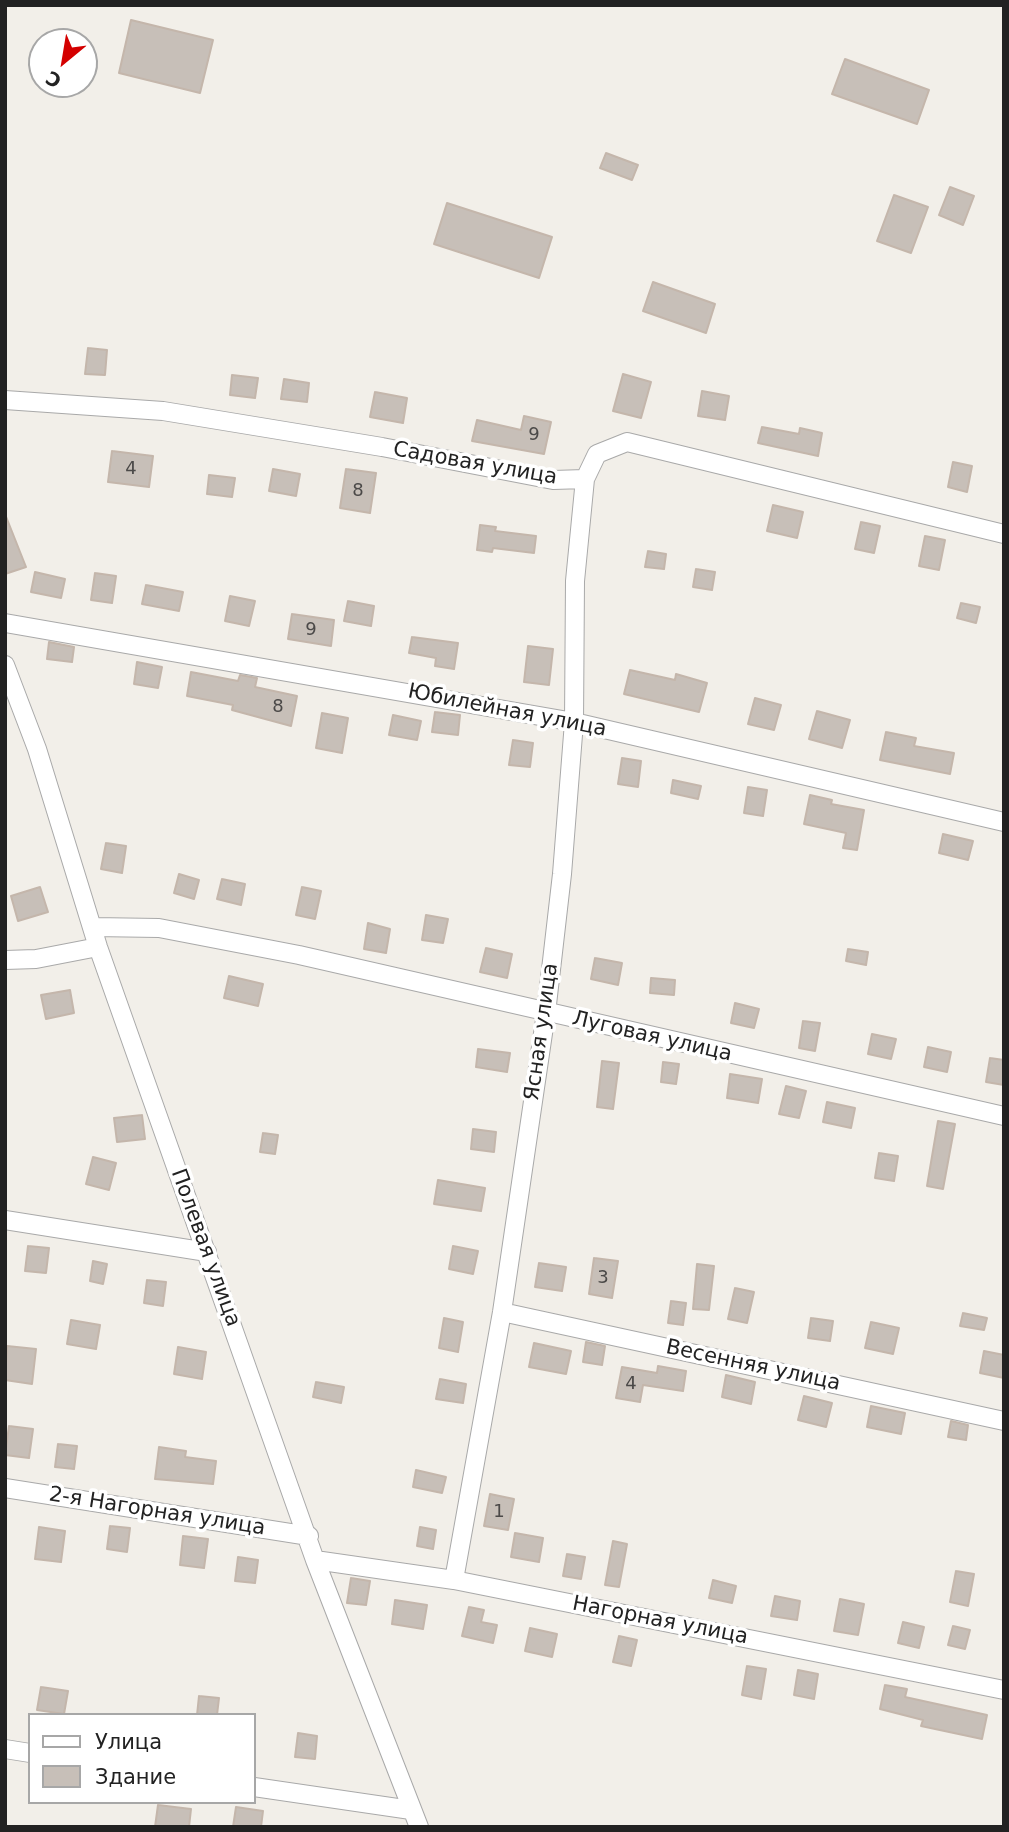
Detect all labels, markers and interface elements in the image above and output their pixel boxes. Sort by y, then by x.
north arrow [28,28,98,98]
text: С [42,66,65,92]
house number: 9 [528,424,540,446]
street label: Садовая улица [391,437,559,491]
house number: 4 [125,458,137,480]
house number: 8 [352,480,364,502]
house number: 9 [305,619,317,641]
street label: Юбилейная улица [406,679,608,743]
house number: 8 [272,696,284,718]
street label: Ясная улица [520,962,564,1102]
street label: Луговая улица [570,1006,734,1068]
street label: Полевая улица [165,1166,245,1330]
house number: 3 [597,1267,609,1289]
street label: Весенняя улица [663,1335,843,1397]
house number: 4 [625,1373,637,1395]
street label: 2-я Нагорная улица [47,1482,267,1542]
house number: 1 [493,1501,505,1523]
street label: Нагорная улица [570,1592,750,1650]
legend [28,1713,256,1804]
text: Улица [95,1730,162,1754]
text: Здание [95,1765,176,1789]

